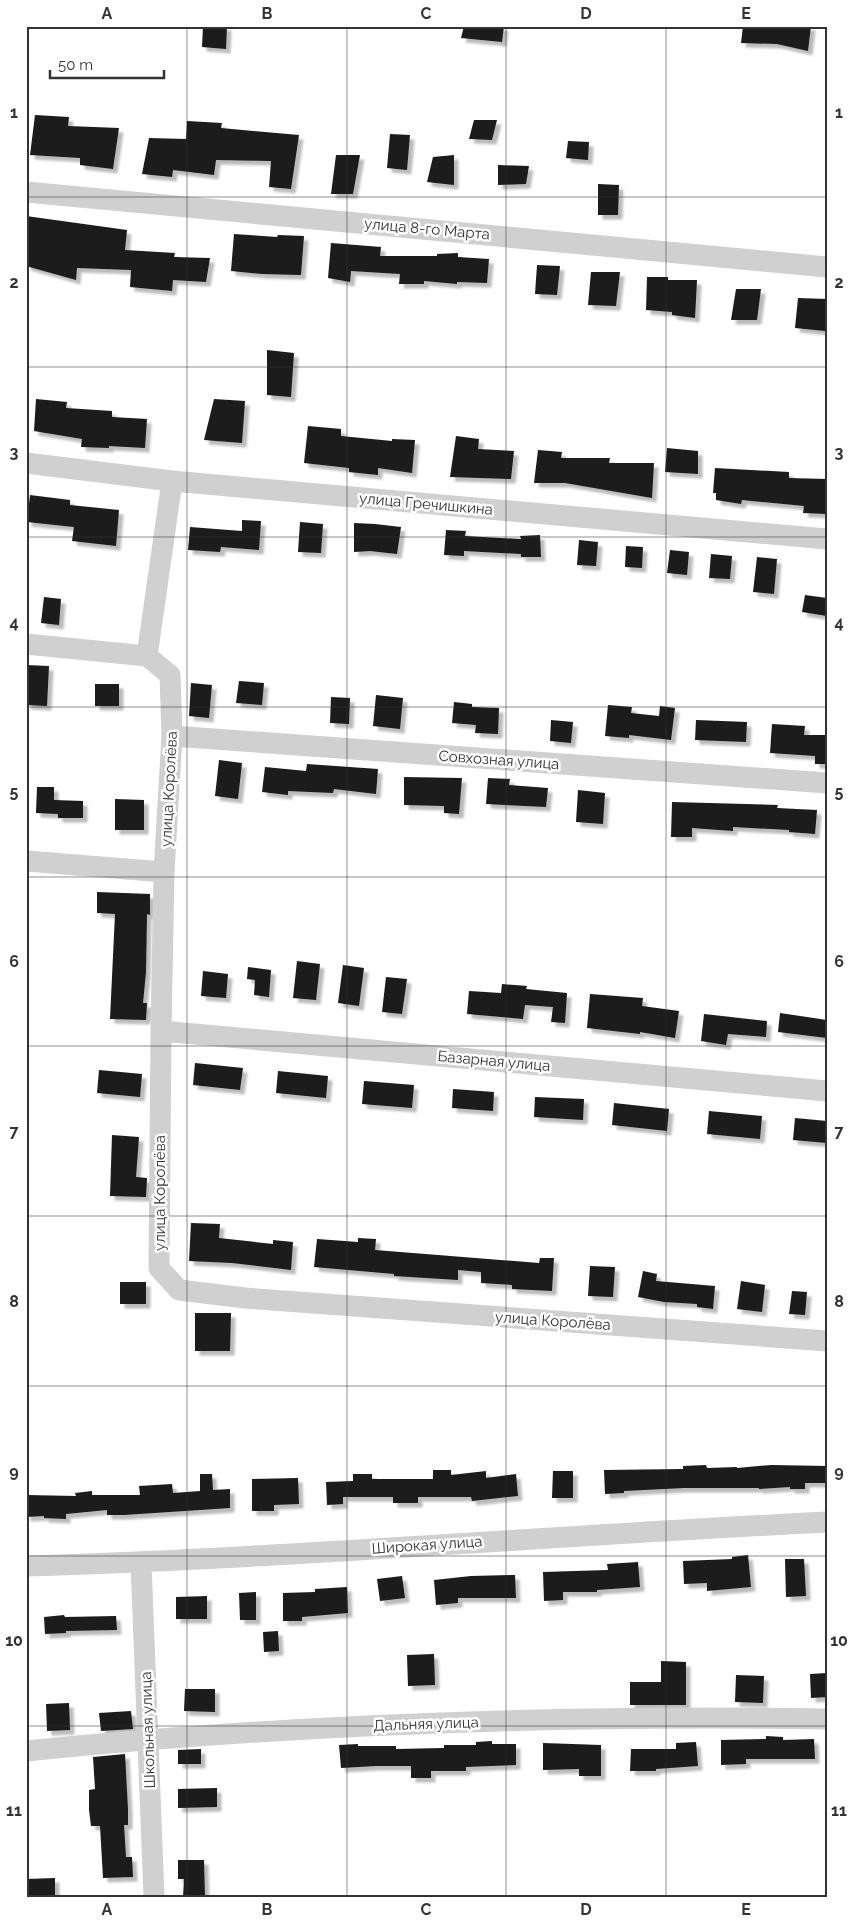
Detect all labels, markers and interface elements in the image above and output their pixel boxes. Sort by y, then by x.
text: A [102,4,113,23]
text: B [262,4,273,23]
text: C [421,4,432,23]
text: D [580,4,592,23]
text: E [741,4,751,23]
scale bar [50,48,164,80]
text: 50 m [58,56,93,74]
text: 1 [10,103,18,122]
text: 1 [835,103,843,122]
street label: улица 8-го Марта [363,215,491,243]
text: 2 [9,273,19,292]
text: 2 [834,273,844,292]
text: 3 [10,443,19,462]
text: 3 [835,443,844,462]
street label: улица Гречишкина [358,489,494,519]
text: 4 [9,613,19,632]
text: 4 [834,613,844,632]
street label: улица Королёва [157,731,181,847]
street label: Совхозная улица [438,747,560,773]
text: 5 [10,782,19,801]
text: 5 [835,782,844,801]
text: 6 [9,952,19,971]
text: 6 [834,952,844,971]
street label: Базарная улица [437,1047,551,1075]
text: 7 [10,1122,19,1141]
text: 7 [835,1122,844,1141]
street label: улица Королёва [151,1135,169,1251]
text: 8 [9,1292,19,1311]
text: 8 [834,1292,844,1311]
street label: улица Королёва [495,1308,611,1334]
text: 9 [9,1462,19,1481]
text: 9 [834,1462,844,1481]
street label: Широкая улица [371,1532,483,1558]
text: 10 [5,1631,23,1650]
text: 10 [830,1631,848,1650]
street label: Школьная улица [137,1671,159,1789]
street label: Дальняя улица [373,1713,479,1735]
text: 11 [6,1801,22,1820]
text: 11 [831,1801,847,1820]
text: A [102,1900,113,1919]
text: B [262,1900,273,1919]
text: C [421,1900,432,1919]
text: D [580,1900,592,1919]
text: E [741,1900,751,1919]

